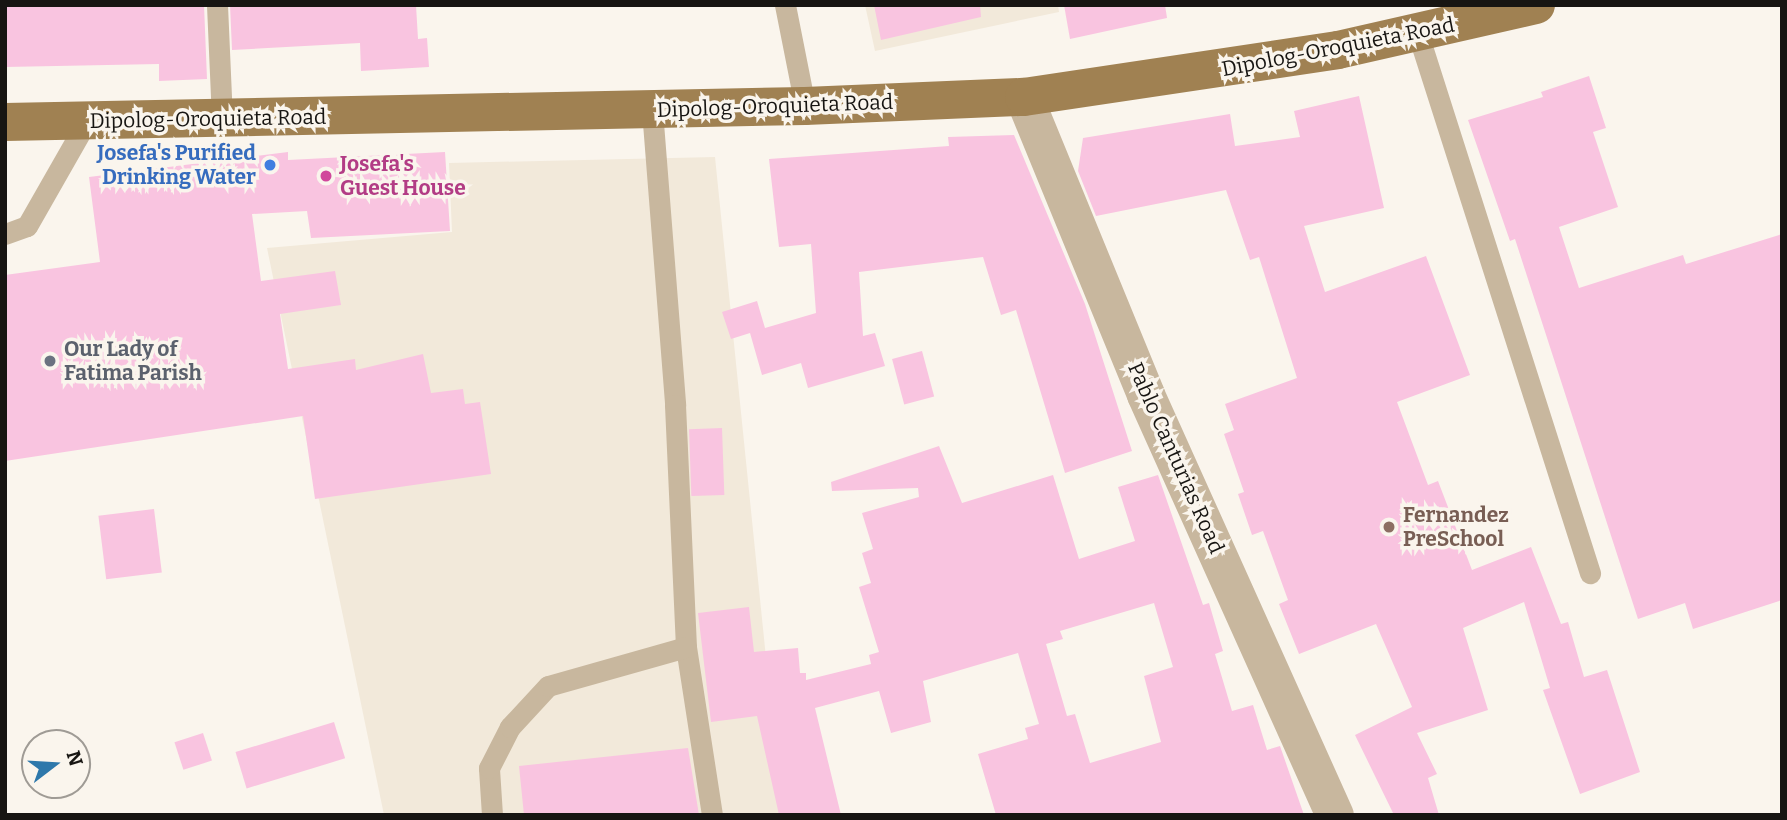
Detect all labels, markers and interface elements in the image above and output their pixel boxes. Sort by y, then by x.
street label: Dipolog-Oroquieta Road [1219,12,1457,82]
street label: Dipolog-Oroquieta Road [656,89,894,123]
street label: Dipolog-Oroquieta Road [90,104,326,134]
place label: Josefa's Purified Drinking Water [97,140,256,190]
place label: Josefa's Guest House [340,151,466,201]
marker: Josefa's Purified Drinking Water [262,157,278,173]
marker: Josefa's Guest House [318,168,334,184]
place label: Our Lady of Fatima Parish [64,336,202,386]
marker: Our Lady of Fatima Parish [42,353,58,369]
street label: Pablo Canturias Road [1122,359,1230,557]
place label: Fernandez PreSchool [1403,502,1509,552]
marker: Fernandez PreSchool [1381,519,1397,535]
north arrow [21,729,91,799]
text: N [62,748,88,769]

